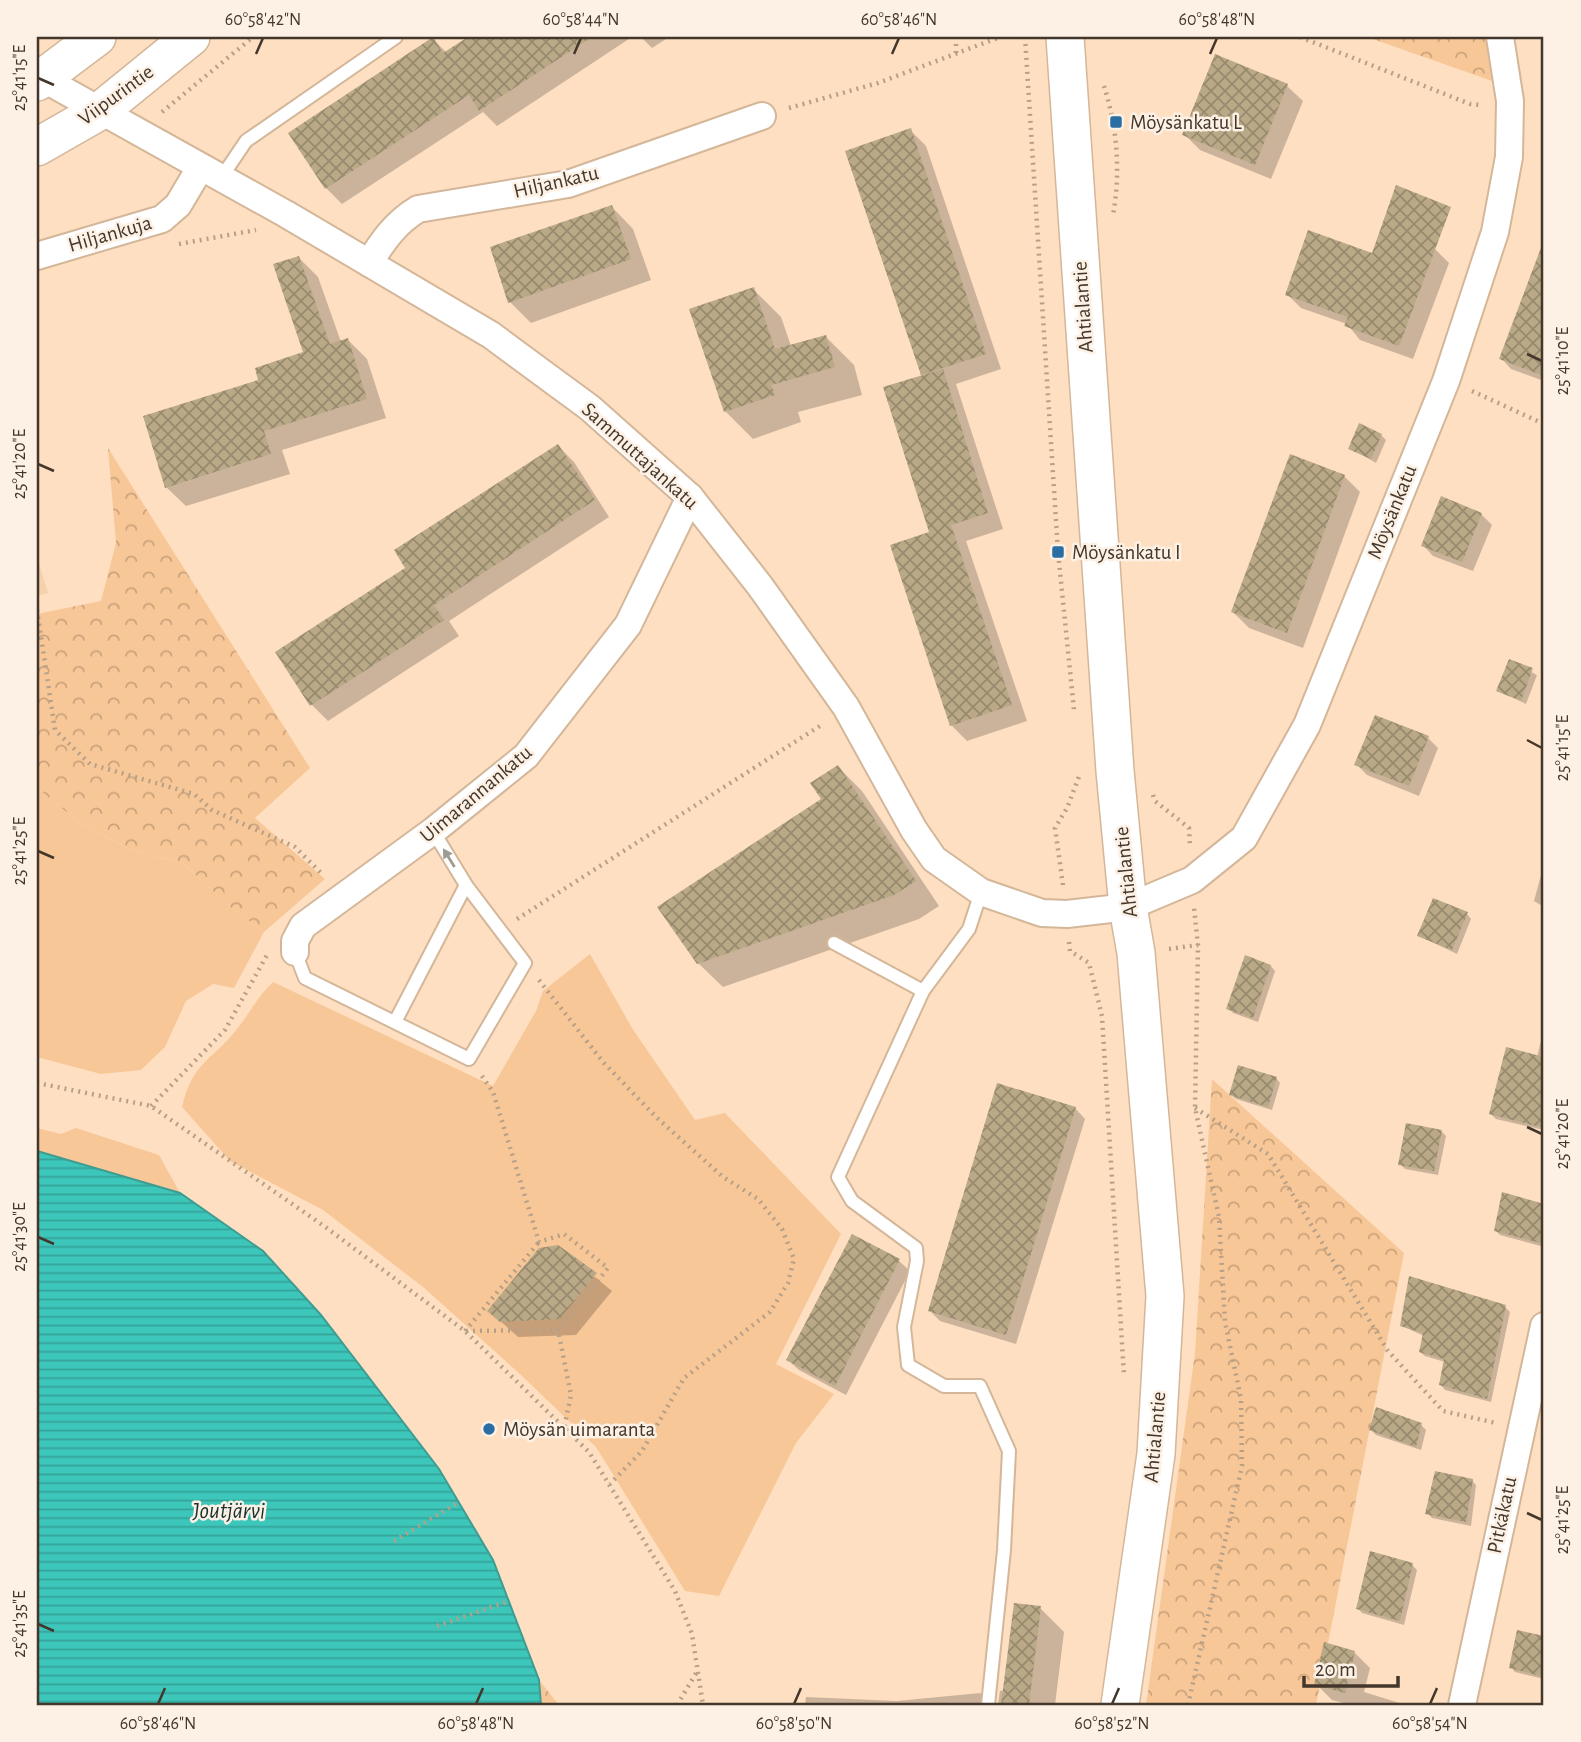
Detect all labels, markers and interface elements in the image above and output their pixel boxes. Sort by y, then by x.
text: 60°58'42"N [225,11,301,29]
text: 60°58'44"N [543,11,619,29]
text: 60°58'46"N [861,11,937,29]
text: 60°58'48"N [1179,11,1255,29]
text: 25°41'15"E [11,45,29,111]
street label: Viipurintie [74,61,158,129]
place label: Möysänkatu L [1130,112,1242,133]
marker: Möysänkatu L [1108,114,1124,130]
street label: Hiljankatu [511,162,601,202]
street label: Hiljankuja [66,212,155,256]
street label: Ahtialantie [1069,261,1097,353]
text: 25°41'10"E [1554,327,1572,395]
street label: Sammuttajankatu [578,399,702,514]
text: 25°41'20"E [11,429,29,499]
street label: Möysänkatu [1364,462,1420,562]
place label: Möysänkatu I [1072,542,1181,563]
marker: Möysänkatu I [1050,544,1066,560]
text: 25°41'15"E [1554,715,1572,781]
street label: Uimarannankatu [416,741,536,847]
text: 25°41'25"E [11,817,29,885]
street label: Ahtialantie [1111,825,1141,919]
one-way arrow [443,848,456,867]
text: 25°41'20"E [1554,1099,1572,1169]
text: 25°41'30"E [11,1202,29,1272]
street label: Ahtialantie [1141,1390,1169,1484]
place label: Möysän uimaranta [503,1419,655,1440]
marker: Möysän uimaranta [481,1421,497,1437]
street label: Pitkäkatu [1484,1474,1520,1555]
text: 25°41'25"E [1554,1486,1572,1554]
water label: Joutjärvi [192,1500,265,1523]
text: 25°41'35"E [11,1590,29,1658]
scale bar [1304,1644,1399,1688]
text: 20 m [1315,1659,1356,1680]
text: 60°58'46"N [120,1715,196,1733]
text: 60°58'48"N [438,1715,514,1733]
text: 60°58'50"N [756,1715,832,1733]
text: 60°58'52"N [1074,1715,1150,1733]
text: 60°58'54"N [1392,1715,1468,1733]

